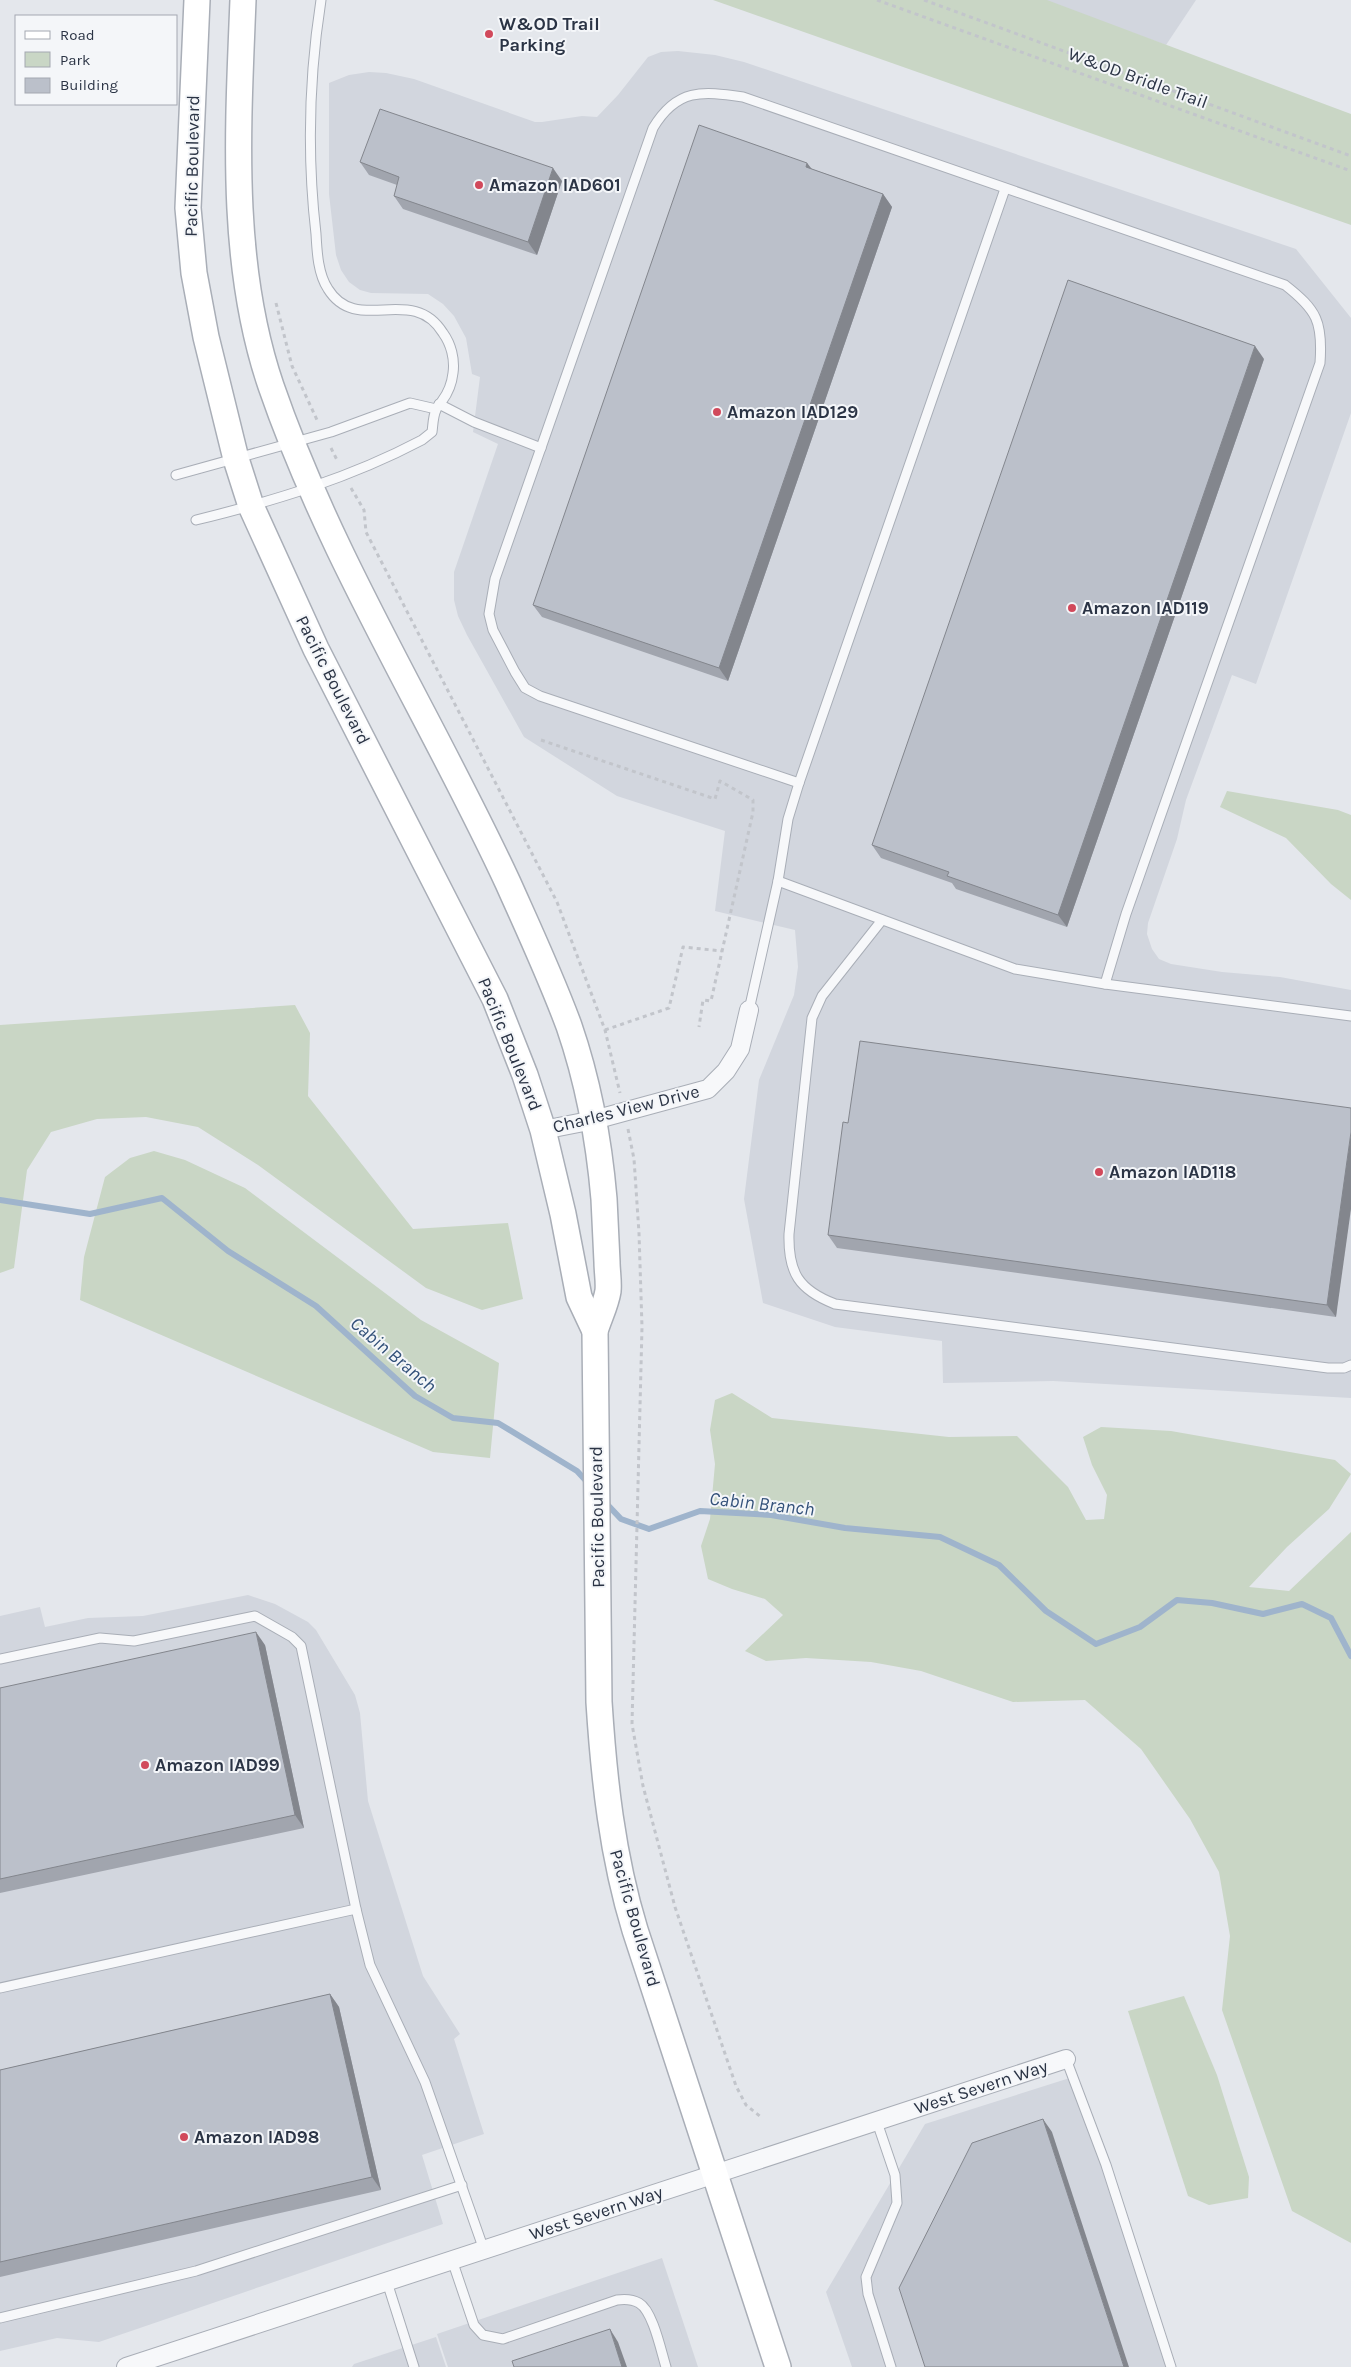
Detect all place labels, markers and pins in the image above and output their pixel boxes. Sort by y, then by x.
place label: W&OD Trail Parking [499,13,600,56]
marker: W&OD Trail Parking [483,28,495,40]
place label: Amazon IAD601 [489,174,621,196]
marker: Amazon IAD601 [473,179,485,191]
place label: Amazon IAD129 [727,401,858,423]
marker: Amazon IAD129 [711,406,723,418]
place label: Amazon IAD119 [1082,597,1209,619]
marker: Amazon IAD119 [1066,602,1078,614]
place label: Amazon IAD118 [1109,1161,1236,1183]
marker: Amazon IAD118 [1093,1166,1105,1178]
place label: Amazon IAD99 [155,1754,280,1776]
marker: Amazon IAD99 [139,1759,151,1771]
place label: Amazon IAD98 [194,2126,319,2148]
marker: Amazon IAD98 [178,2131,190,2143]

